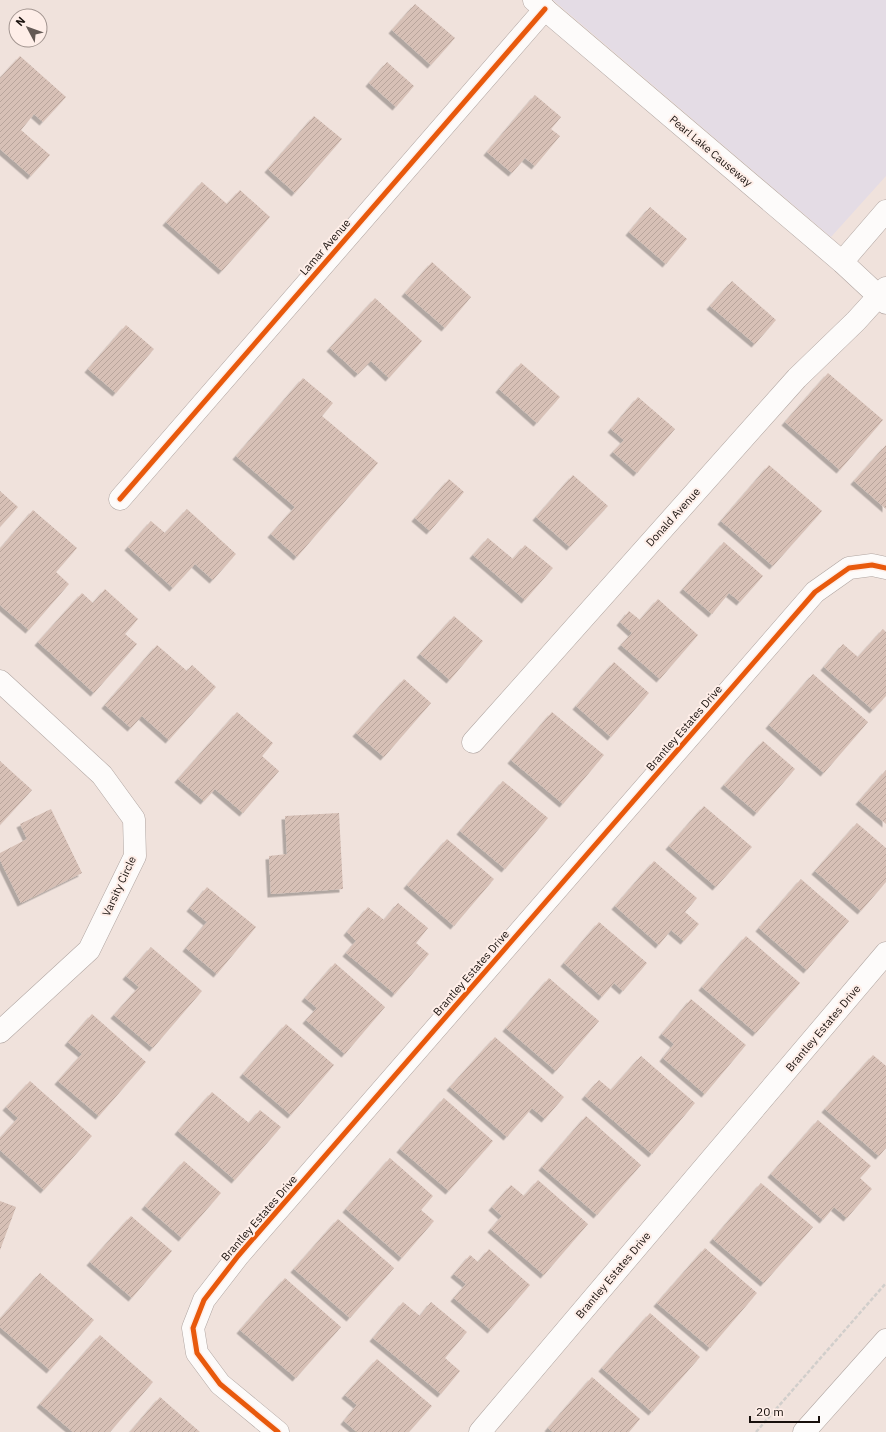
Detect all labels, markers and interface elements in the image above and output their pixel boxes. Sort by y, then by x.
north arrow [8,8,48,48]
text: N [13,14,28,29]
street label: Pearl Lake Causeway [667,112,756,190]
street label: Lamar Avenue [297,216,353,278]
street label: Donald Avenue [643,485,703,549]
street label: Brantley Estates Drive [643,682,725,774]
street label: Varsity Circle [99,854,139,918]
street label: Brantley Estates Drive [430,927,512,1019]
street label: Brantley Estates Drive [783,982,863,1074]
street label: Brantley Estates Drive [218,1172,300,1264]
street label: Brantley Estates Drive [573,1229,653,1321]
scale bar [750,1398,819,1424]
text: 20 m [756,1404,784,1419]

